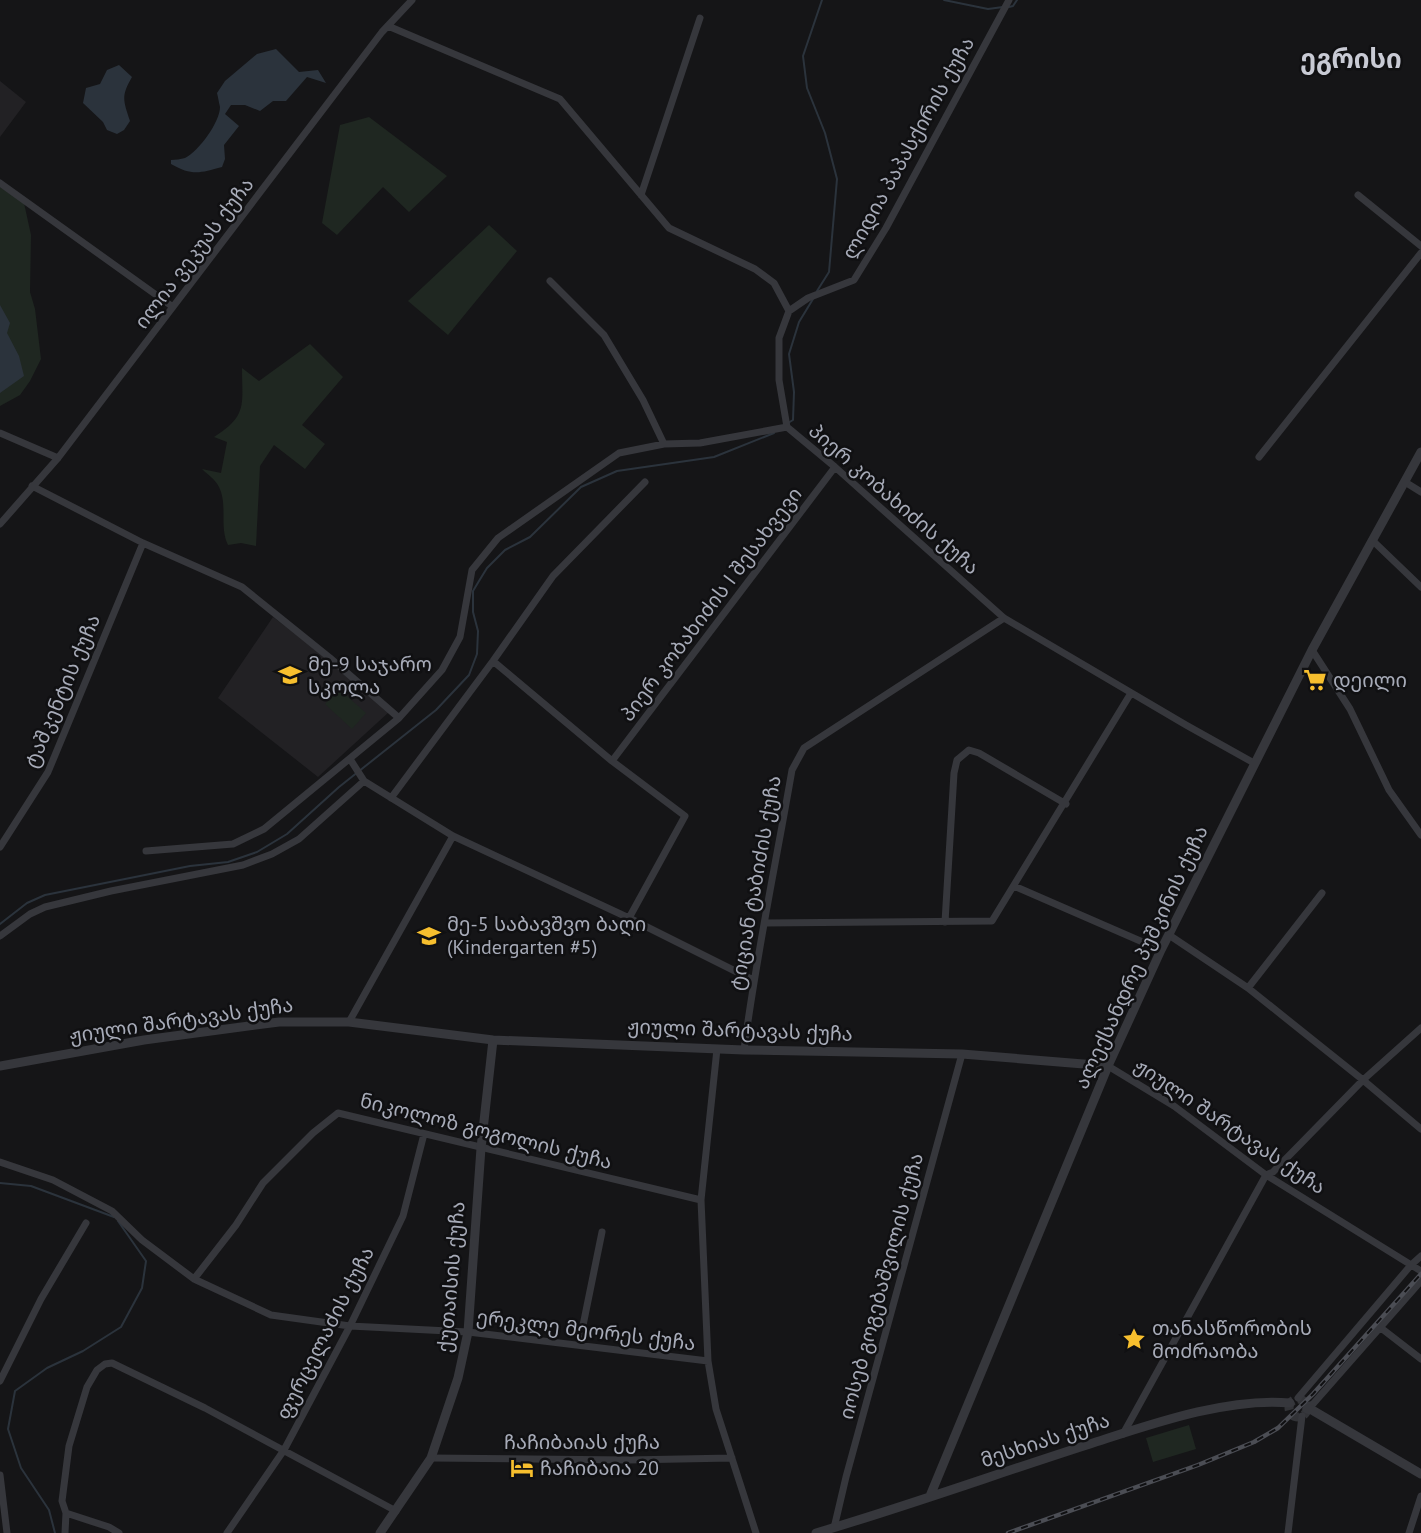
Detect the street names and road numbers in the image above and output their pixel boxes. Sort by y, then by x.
street label: ლიდია პაპასქირის ქუჩა [836,32,980,264]
street label: ილია ვეკუას ქუჩა [129,172,259,334]
street label: პიერ კობახიძის ქუჩა [803,418,985,580]
street label: პიერ კობახიძის I შესახვევი [614,482,808,726]
street label: ტაშკენტის ქუჩა [18,610,106,772]
street label: ტიციან ტაბიძის ქუჩა [723,774,787,992]
street label: ალექსანდრე პუშკინის ქუჩა [1068,821,1214,1093]
street label: ჟიული შარტავას ქუჩა [67,991,295,1049]
street label: ჟიული შარტავას ქუჩა [627,1013,853,1047]
street label: ჟიული შარტავას ქუჩა [1129,1052,1331,1200]
street label: ნიკოლოზ გოგოლის ქუჩა [357,1087,615,1175]
street label: იოსებ გოგებაშვილის ქუჩა [833,1150,929,1422]
street label: ქუთაისის ქუჩა [431,1200,471,1354]
street label: ფურცელაძის ქუჩა [270,1242,380,1424]
street label: ერეკლე მეორეს ქუჩა [475,1304,697,1356]
street label: მესხიას ქუჩა [977,1407,1113,1473]
street label: ჩაჩიბაიას ქუჩა [504,1429,660,1455]

